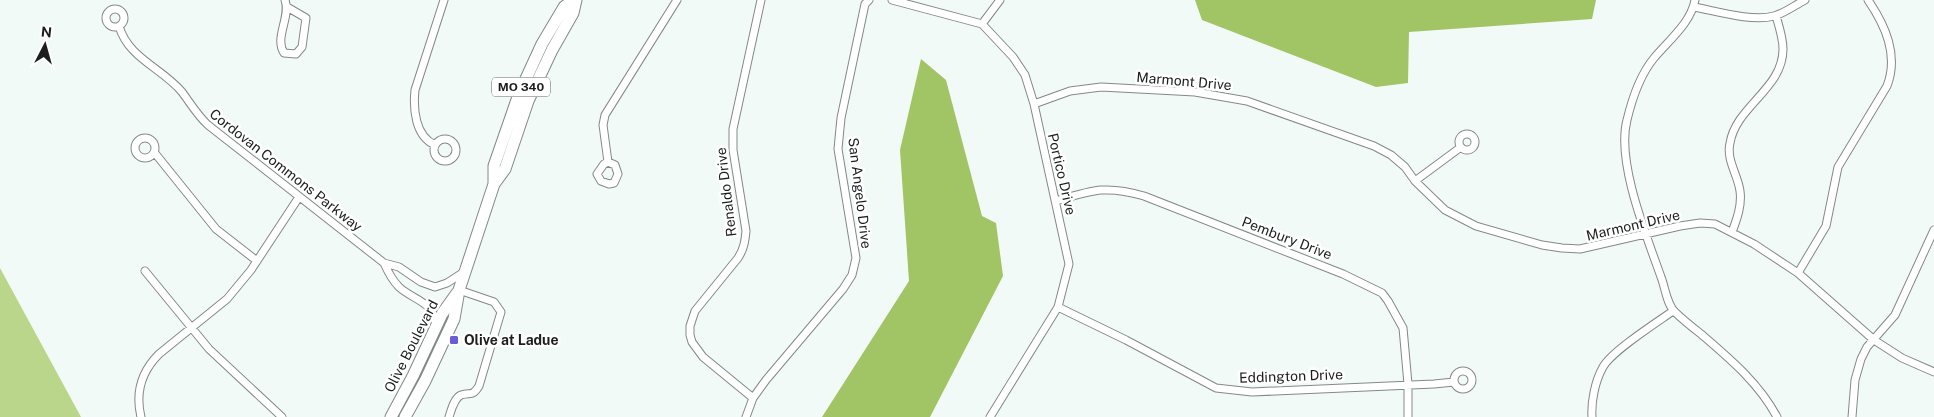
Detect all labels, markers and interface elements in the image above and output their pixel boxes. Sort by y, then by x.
north arrow [20,20,70,70]
text: N [40,24,53,41]
street label: Marmont Drive [1136,69,1232,93]
road number: MO 340 [492,77,550,96]
street label: Cordovan Commons Parkway [207,105,366,235]
street label: Portico Drive [1045,132,1079,216]
street label: San Angelo Drive [845,137,875,249]
street label: Renaldo Drive [713,146,739,238]
street label: Marmont Drive [1585,206,1681,244]
street label: Pembury Drive [1240,213,1334,263]
street label: Olive Boulevard [381,297,441,395]
place label: Olive at Ladue [464,332,558,348]
marker: Olive at Ladue [448,334,460,346]
street label: Eddington Drive [1239,366,1343,386]

